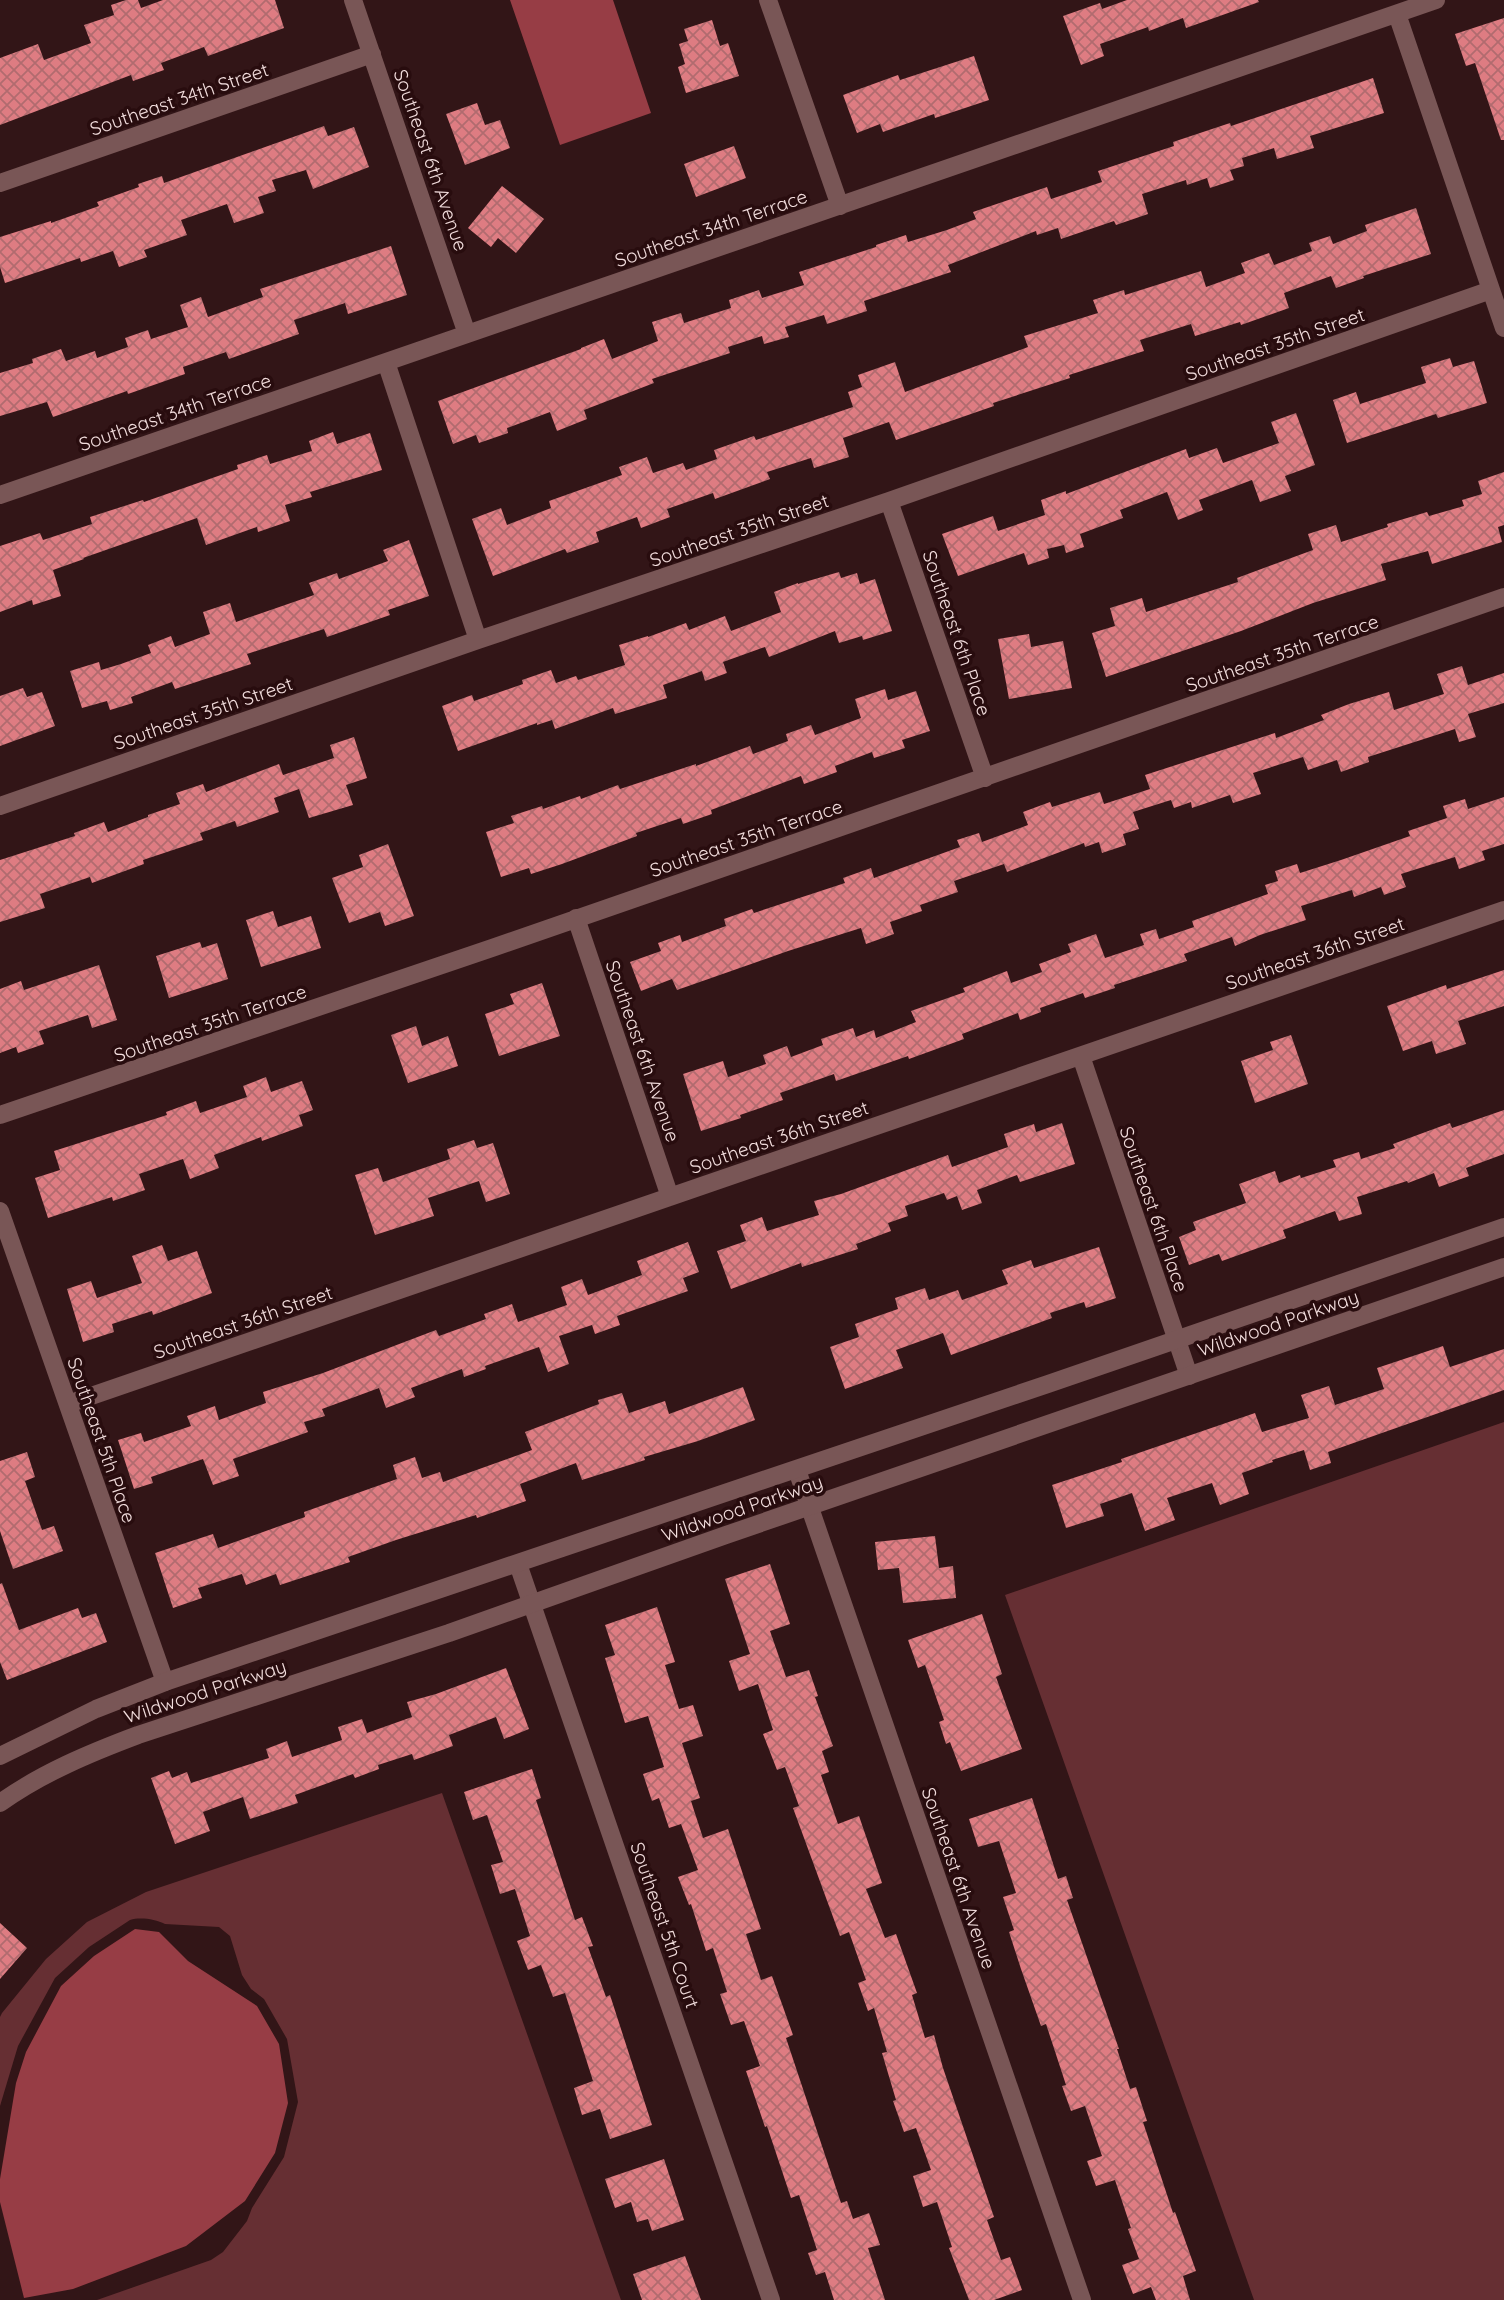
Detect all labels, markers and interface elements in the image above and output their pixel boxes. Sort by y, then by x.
street label: Southeast 34th Street [87,57,271,141]
street label: Southeast 6th Avenue [389,66,473,254]
street label: Southeast 34th Terrace [612,184,810,272]
street label: Southeast 35th Street [1182,302,1368,386]
street label: Southeast 34th Terrace [76,368,274,456]
street label: Southeast 35th Street [646,488,832,572]
street label: Southeast 6th Place [917,547,997,719]
street label: Southeast 35th Terrace [1182,609,1382,697]
street label: Southeast 35th Street [110,671,296,755]
street label: Southeast 35th Terrace [646,794,846,882]
street label: Southeast 36th Street [1222,911,1408,995]
street label: Southeast 6th Avenue [601,957,685,1145]
street label: Southeast 35th Terrace [110,979,310,1067]
street label: Southeast 36th Street [686,1095,872,1179]
street label: Southeast 6th Place [1114,1123,1194,1295]
street label: Southeast 36th Street [150,1280,336,1364]
street label: Wildwood Parkway [1194,1284,1362,1362]
street label: Southeast 5th Place [62,1354,142,1526]
street label: Wildwood Parkway [658,1469,826,1547]
street label: Wildwood Parkway [121,1653,289,1729]
street label: Southeast 6th Avenue [917,1784,1001,1972]
street label: Southeast 5th Court [625,1839,705,2011]

